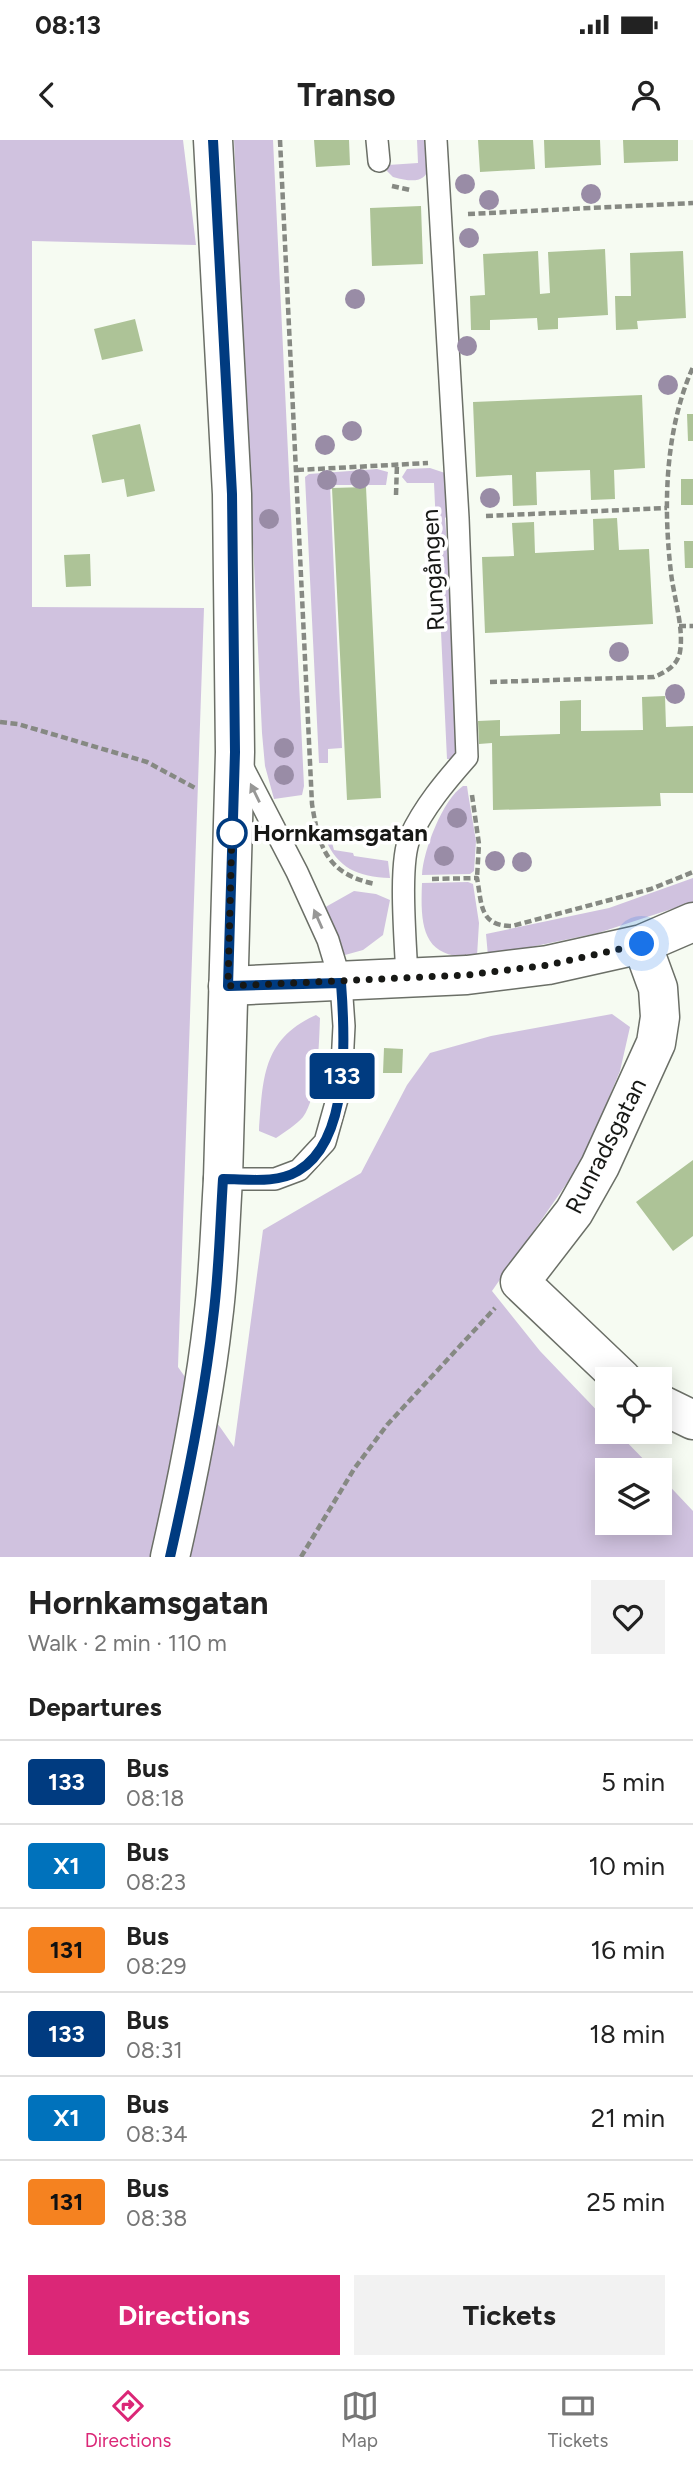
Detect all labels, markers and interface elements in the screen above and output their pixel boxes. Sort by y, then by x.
text: 08:13 [35,9,101,41]
icon: back [28,76,66,114]
text: Transo [297,76,396,114]
icon: person [627,76,665,114]
street label: Rungången [415,508,450,632]
one-way arrow [250,783,262,803]
marker: Hornkamsgatan [217,818,247,848]
place label: Hornkamsgatan [253,818,428,847]
one-way arrow [312,909,324,929]
your location [624,926,659,961]
line badge: 133 [302,1053,382,1099]
text: 133 [324,1061,360,1090]
street label: Runradsgatan [559,1073,652,1218]
map controls [595,1367,672,1535]
button: locate [595,1367,672,1444]
button: layers [595,1458,672,1535]
button: heart [591,1580,665,1654]
text: Hornkamsgatan [28,1583,269,1622]
text: Walk · 2 min · 110 m [28,1629,227,1657]
text: Departures [28,1691,162,1723]
text: Bus [126,1752,169,1784]
text: 5 min [601,1766,665,1798]
text: 133 [48,1767,85,1796]
text: 08:18 [126,1784,184,1812]
text: Bus [126,1836,169,1868]
text: 10 min [589,1850,665,1882]
text: X1 [53,1851,80,1880]
text: 08:23 [126,1868,186,1896]
text: Bus [126,1920,169,1952]
text: 16 min [590,1934,665,1966]
text: 131 [50,1935,83,1964]
text: 08:29 [126,1952,187,1980]
text: Bus [126,2004,169,2036]
text: 18 min [589,2018,665,2050]
text: 133 [48,2019,85,2048]
text: 08:31 [126,2036,183,2064]
text: Bus [126,2088,169,2120]
text: 21 min [591,2102,665,2134]
text: X1 [53,2103,80,2132]
text: 08:34 [126,2120,187,2148]
text: Bus [126,2172,169,2204]
text: 25 min [586,2186,665,2218]
text: 131 [50,2187,83,2216]
text: 08:38 [126,2204,187,2232]
button: Directions [28,2275,340,2355]
button: Tickets [354,2275,665,2355]
tab: Directions [85,2387,171,2452]
tab: Map [341,2387,379,2452]
tab: Tickets [548,2387,608,2452]

